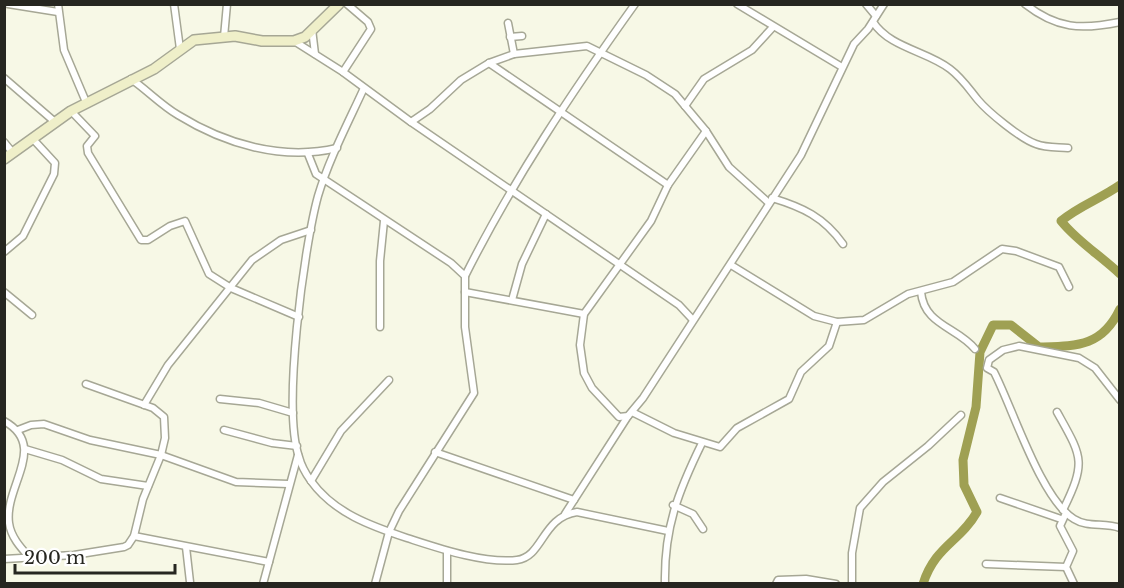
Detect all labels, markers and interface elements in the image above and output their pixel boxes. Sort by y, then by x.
scale bar [15,537,176,575]
text: 200 m [24,547,85,569]

